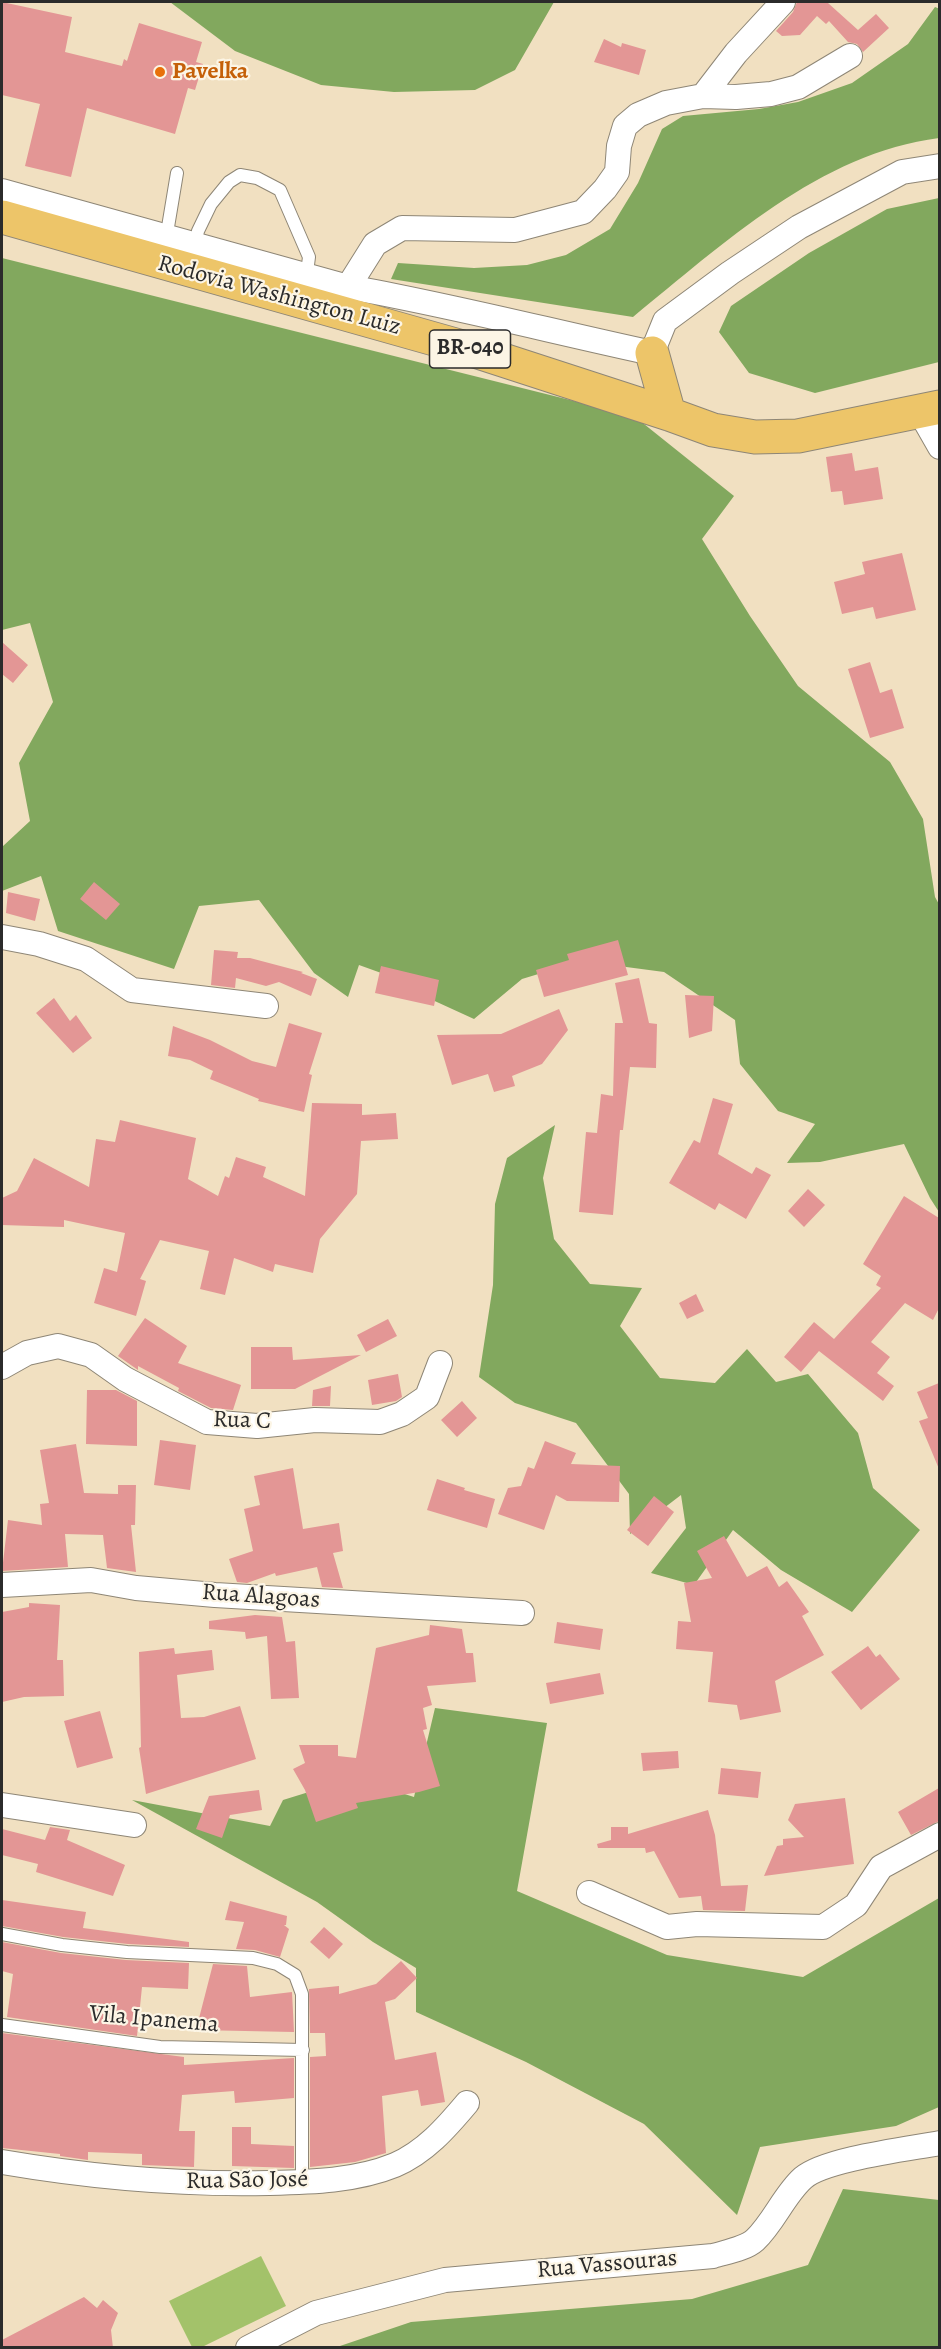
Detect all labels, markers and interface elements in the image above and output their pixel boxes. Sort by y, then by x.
place label: Pavelka [172,58,248,86]
marker: Pavelka [153,65,167,79]
street label: Rodovia Washington Luiz [154,250,404,342]
road number: BR-040 [430,330,510,368]
street label: Rua C [213,1406,271,1436]
street label: Rua Alagoas [201,1579,321,1615]
street label: Vila Ipanema [88,2000,220,2040]
street label: Rua São José [186,2166,308,2196]
street label: Rua Vassouras [536,2245,678,2285]

